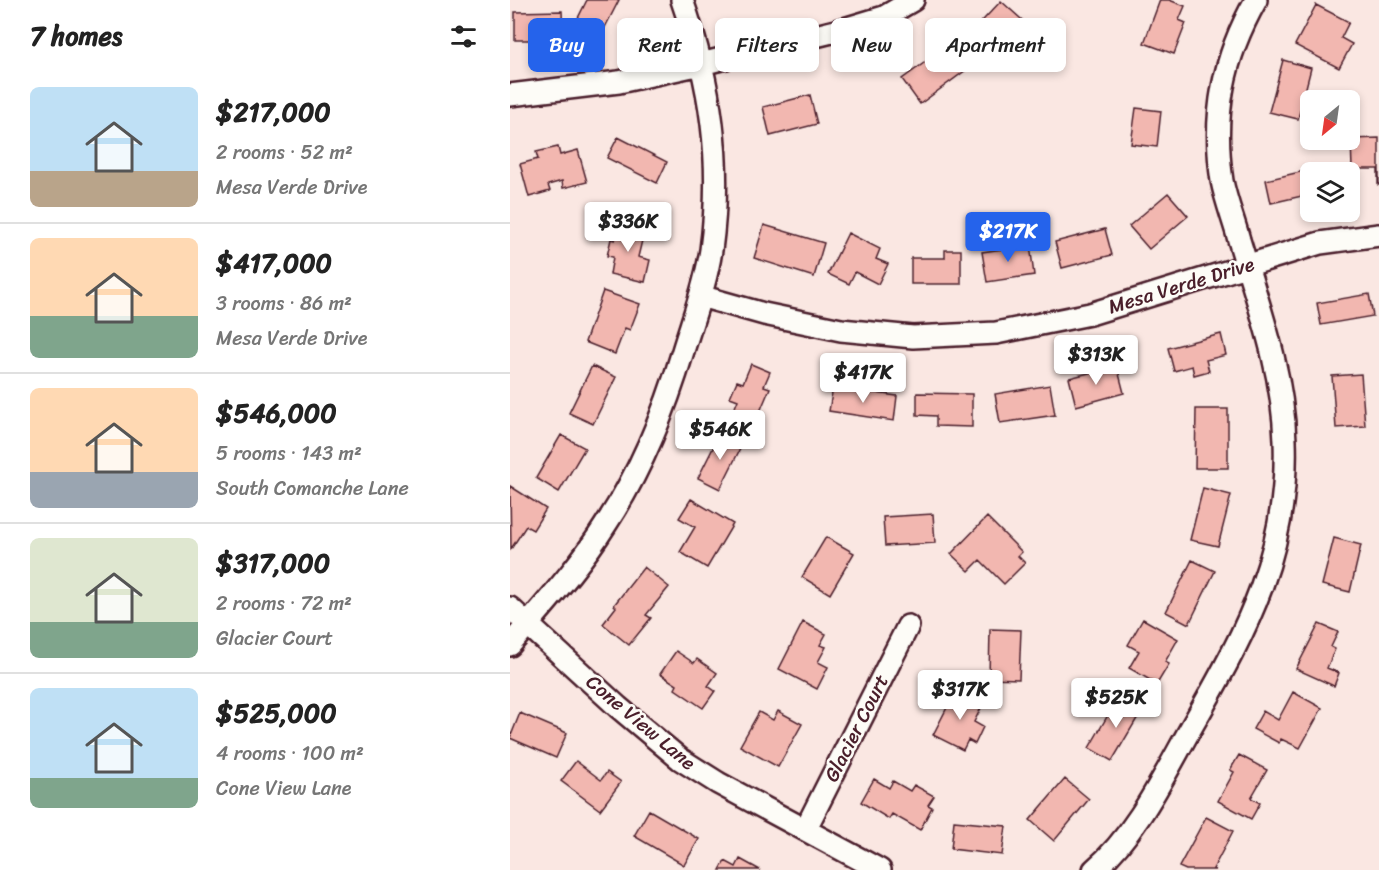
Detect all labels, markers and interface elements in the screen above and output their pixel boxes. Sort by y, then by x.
text: 7 homes [30,13,122,59]
chip: Buy [528,18,605,72]
chip: Rent [617,18,703,72]
chip: Filters [715,18,819,72]
chip: New [831,18,913,72]
chip: Apartment [925,18,1066,72]
icon: filters [447,20,480,53]
text: $217,000 [216,89,331,135]
north arrow [1300,90,1360,150]
map controls [1300,90,1360,222]
icon: home [78,111,150,183]
text: 2 rooms · 52 m² [216,135,353,170]
button: layers [1300,162,1360,222]
text: Mesa Verde Drive [216,170,367,205]
pin: $336K [586,202,670,253]
text: $336K [599,204,657,239]
pin: $217K [966,212,1050,263]
text: $217K [979,214,1037,249]
text: $417,000 [216,240,332,286]
street label: Mesa Verde Drive [1104,247,1259,324]
icon: home [78,262,150,334]
text: 3 rooms · 86 m² [216,286,352,321]
text: Mesa Verde Drive [216,321,367,356]
pin: $313K [1054,335,1138,386]
text: $313K [1068,337,1124,372]
pin: $417K [821,353,905,404]
text: $417K [834,355,892,390]
text: $546,000 [216,390,337,436]
pin: $546K [678,410,762,461]
icon: home [78,412,150,484]
text: $546K [689,412,751,447]
text: 5 rooms · 143 m² [216,436,362,471]
text: South Comanche Lane [216,471,409,506]
text: $317,000 [216,540,330,586]
icon: home [78,562,150,634]
text: 2 rooms · 72 m² [216,586,352,621]
text: Glacier Court [216,621,333,656]
street label: Cone View Lane [578,665,704,780]
street label: Glacier Court [814,668,899,788]
pin: $317K [918,670,1002,721]
text: $317K [932,672,988,707]
pin: $525K [1074,678,1158,729]
text: $525K [1085,680,1147,715]
text: $525,000 [216,690,337,736]
icon: home [78,712,150,784]
text: 4 rooms · 100 m² [216,736,364,771]
text: Cone View Lane [216,771,351,806]

